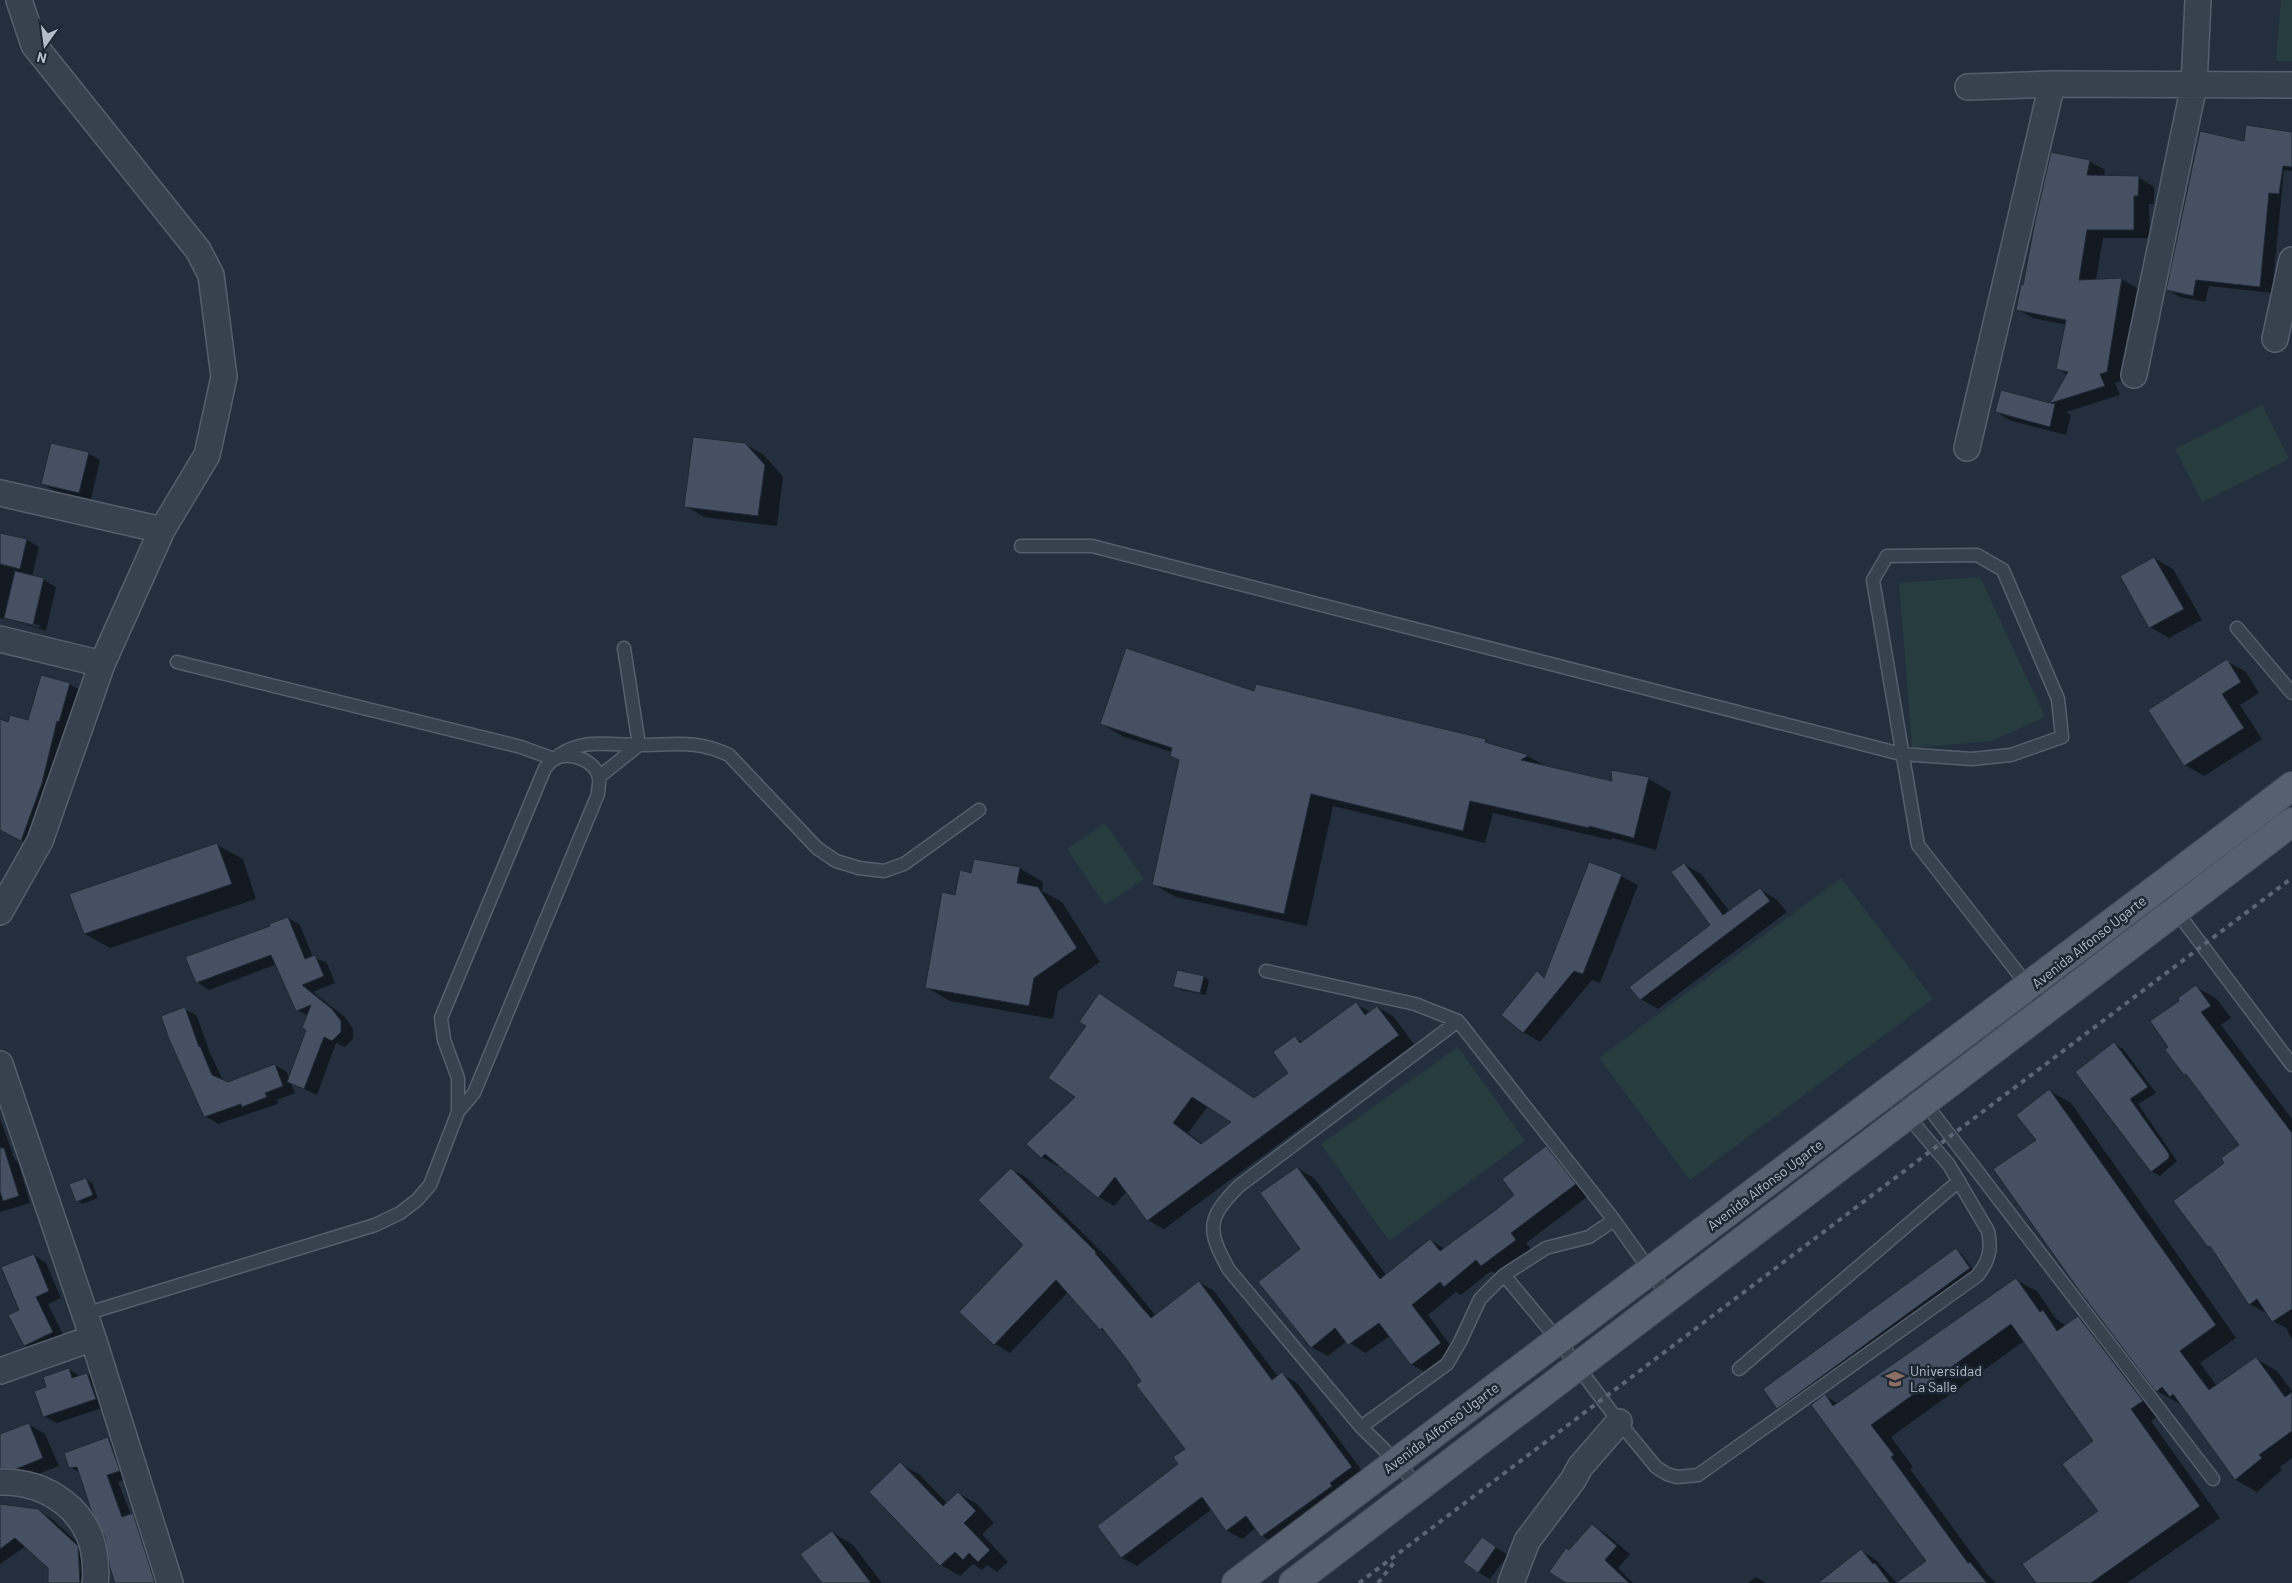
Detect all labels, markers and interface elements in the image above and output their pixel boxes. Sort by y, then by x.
north arrow [20,20,70,70]
text: N [35,49,48,67]
street label: Avenida Alfonso Ugarte [2028,892,2149,992]
street label: Avenida Alfonso Ugarte [1704,1136,1826,1234]
place label: Universidad La Salle [1910,1362,1982,1395]
school or university icon: Universidad La Salle [1884,1368,1906,1390]
street label: Avenida Alfonso Ugarte [1380,1379,1502,1477]

